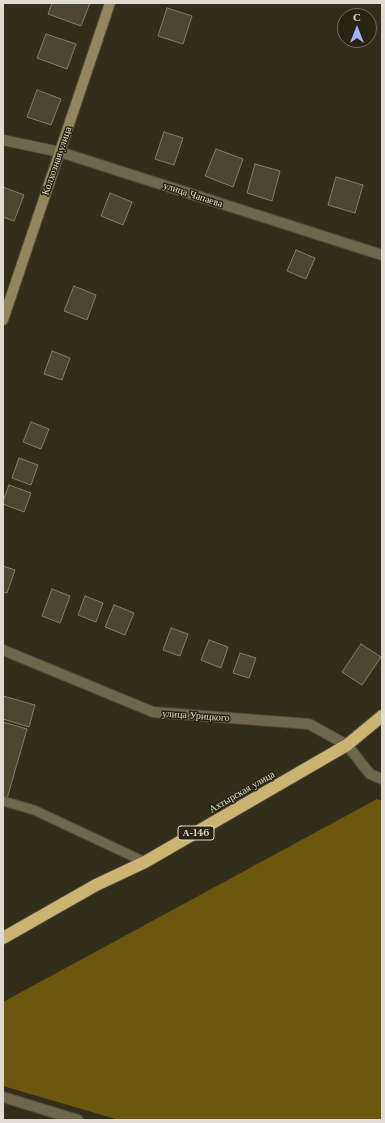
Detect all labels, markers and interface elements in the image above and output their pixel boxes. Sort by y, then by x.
north arrow [337,8,377,48]
text: С [353,10,361,24]
street label: Колхозная улица [40,125,74,197]
street label: улица Чапаева [162,180,224,210]
street label: улица Урицкого [162,708,230,724]
street label: Ахтырская улица [207,768,277,816]
road number: А-146 [178,826,214,840]

